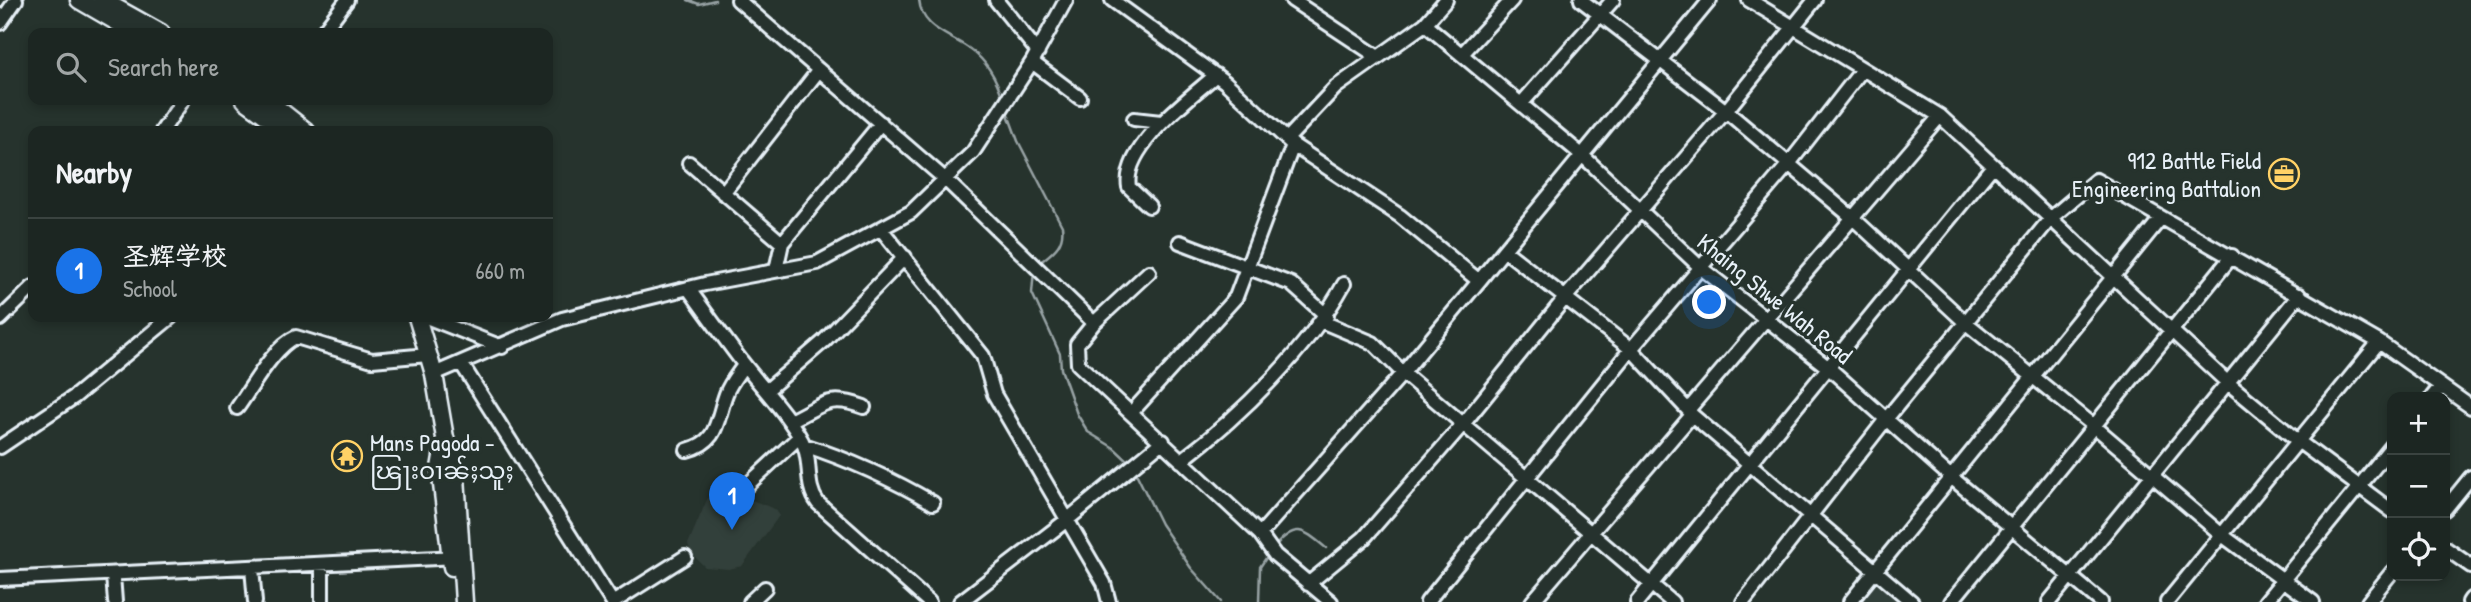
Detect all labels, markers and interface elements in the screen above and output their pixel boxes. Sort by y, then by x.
search box [28,28,553,105]
icon: search [52,48,90,86]
text: Search here [108,49,219,84]
place label: 912 Battle Field Engineering Battalion [2072,144,2261,204]
text: Nearby [56,152,132,192]
office icon: 912 Battle Field Engineering Battalion [2267,157,2301,191]
street label: Khaing Shwe Wah Road [1691,226,1859,370]
text: 圣辉学校 [123,238,227,273]
text: 1 [75,255,83,286]
text: 660 m [475,255,525,286]
text: School [123,273,177,304]
your location [1692,285,1726,319]
map controls [2387,392,2450,581]
button: + [2387,392,2450,455]
place label: Mans Pagoda - ၽြႃးဝၢၼ်ႈသူႈ [370,426,514,490]
temple icon: Mans Pagoda - ၽြႃးဝၢၼ်ႈသူႈ [330,439,364,473]
button: − [2387,455,2450,518]
pin: 1 [709,472,755,530]
button: locate [2387,518,2450,581]

